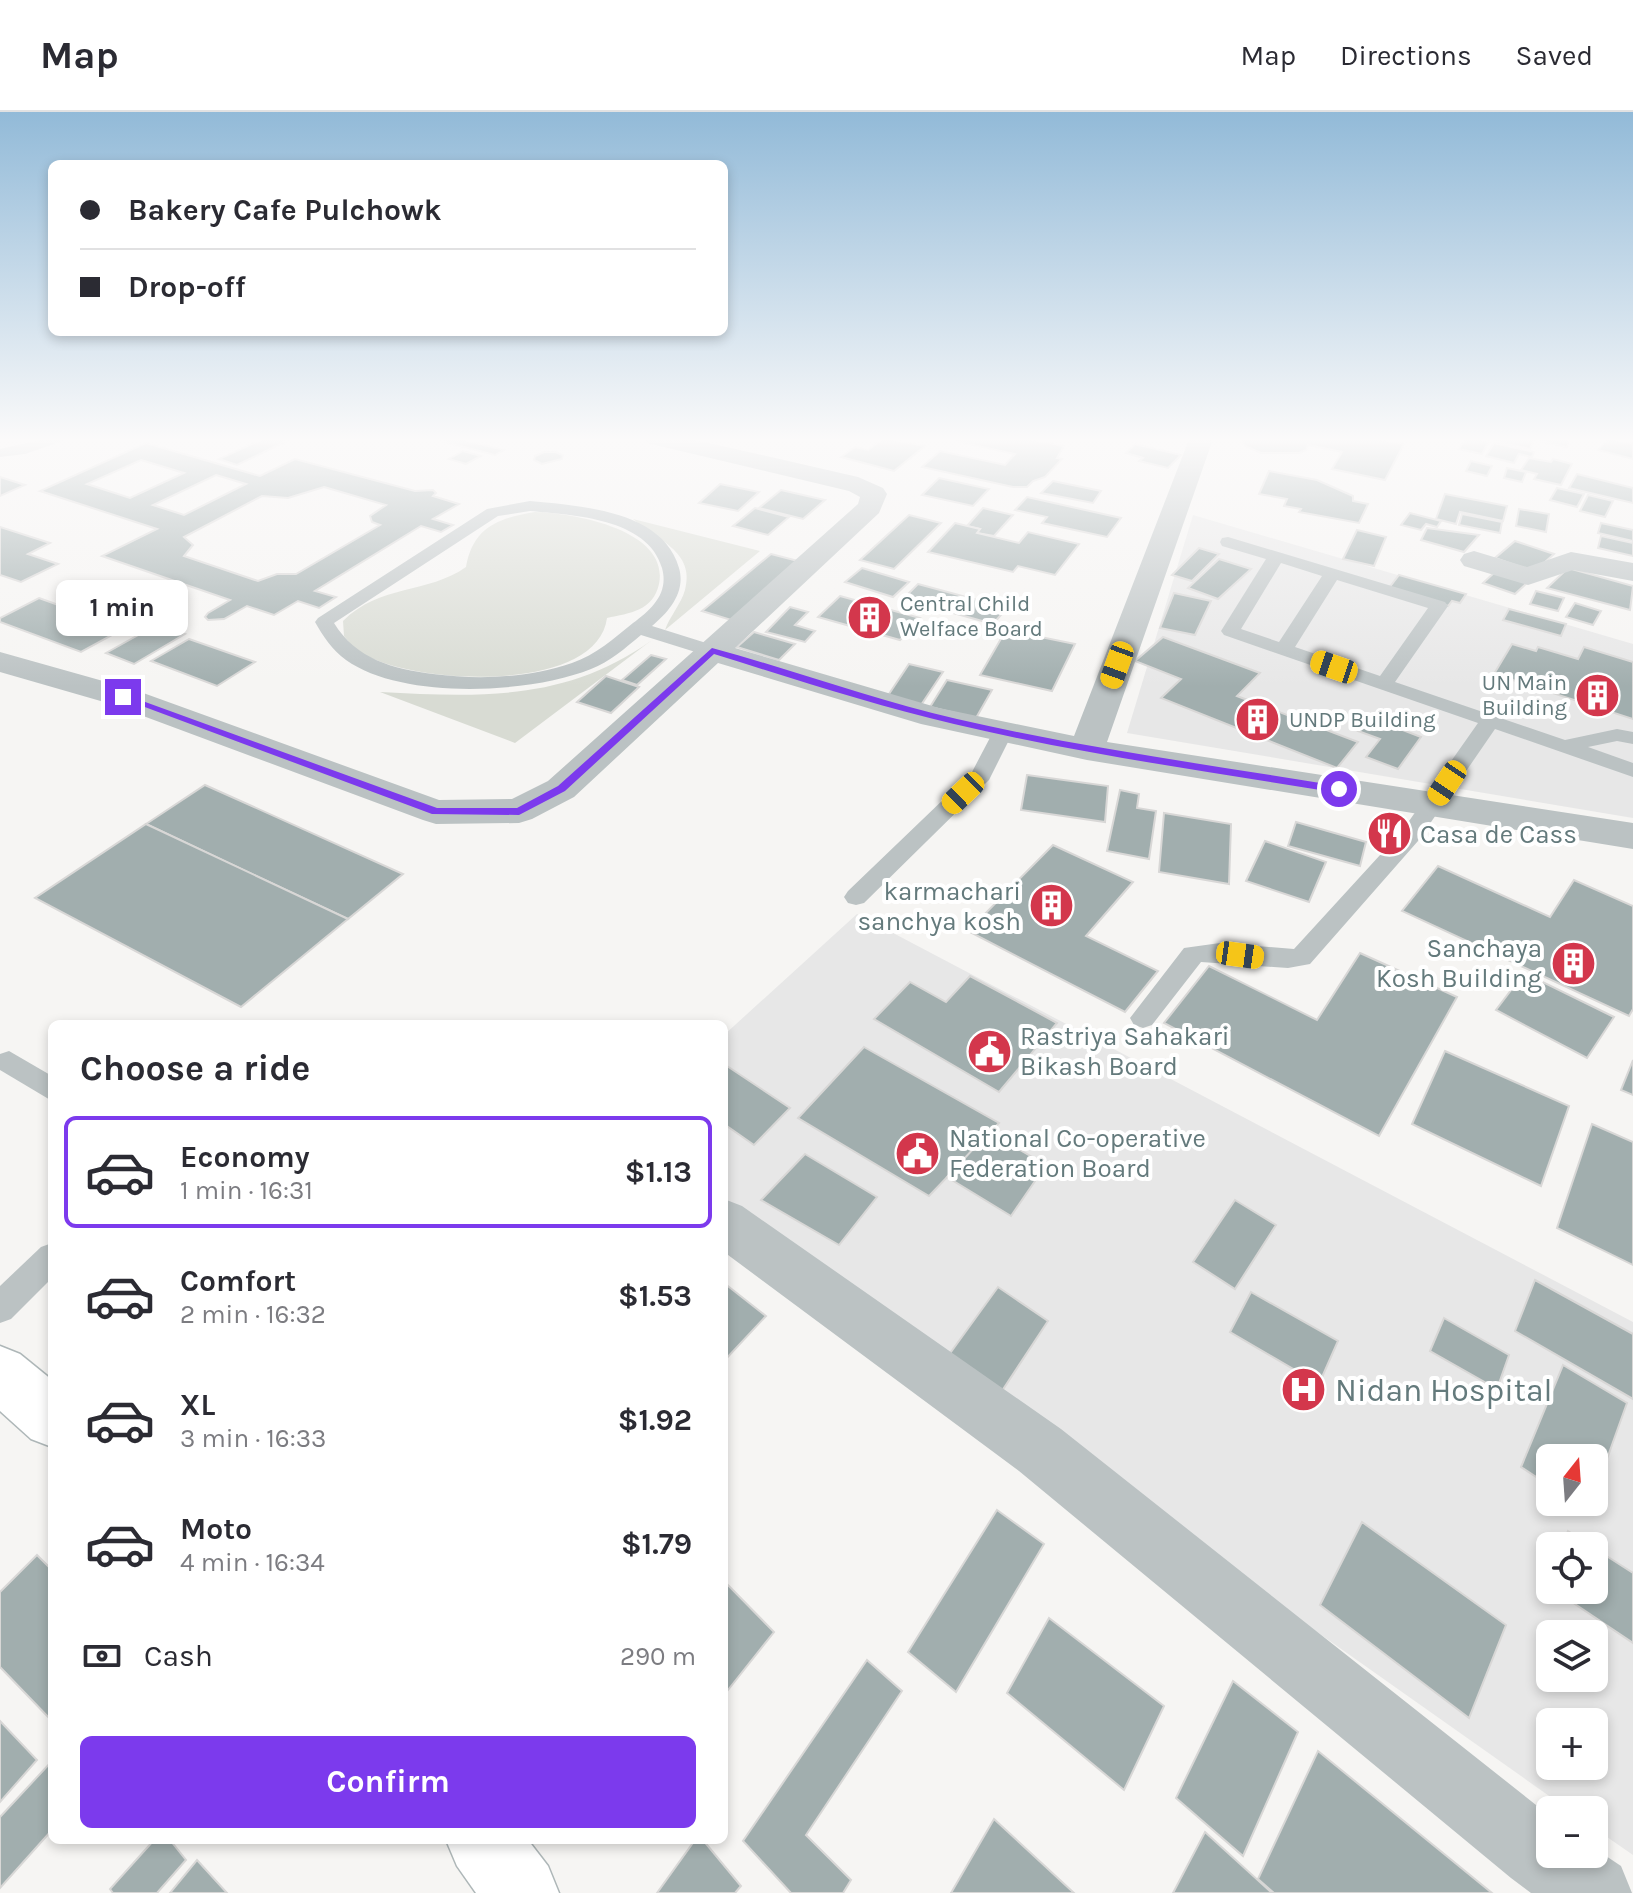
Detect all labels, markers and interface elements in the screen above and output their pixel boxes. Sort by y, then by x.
text: Map [40,33,119,78]
text: Map [1241,39,1296,72]
text: Directions [1340,39,1472,72]
text: Saved [1516,39,1593,72]
text: Bakery Cafe Pulchowk [128,192,442,228]
text: Drop-off [128,269,246,305]
callout: 1 min [57,581,189,637]
place label: Central Child Welface Board [900,591,1043,642]
text: 1 min [89,592,155,623]
building icon: Central Child Welface Board [845,593,893,641]
car [1098,638,1136,692]
car [1307,648,1361,686]
place label: UN Main Building [1482,670,1568,721]
building icon: UN Main Building [1574,672,1622,720]
route end [105,679,141,715]
building icon: UNDP Building [1234,696,1282,744]
place label: UNDP Building [1289,707,1436,733]
car [1424,756,1470,810]
car [937,768,989,818]
route start [1321,771,1357,807]
restaurant icon: Casa de Cass [1365,810,1413,858]
place label: Casa de Cass [1420,819,1577,850]
place label: karmachari sanchya kosh [857,876,1021,937]
building icon: karmachari sanchya kosh [1028,882,1076,930]
place label: Sanchaya Kosh Building [1376,933,1542,994]
building icon: Sanchaya Kosh Building [1549,939,1597,987]
car [1215,940,1265,970]
place label: Rastriya Sahakari Bikash Board [1020,1021,1230,1082]
public building icon: Rastriya Sahakari Bikash Board [965,1027,1013,1075]
text: Choose a ride [80,1047,310,1089]
place label: National Co-operative Federation Board [949,1123,1206,1184]
public building icon: National Co-operative Federation Board [894,1129,942,1177]
icon: car [84,1136,156,1208]
text: Economy [180,1139,310,1175]
text: $1.13 [625,1154,692,1190]
text: 1 min · 16:31 [180,1175,313,1206]
icon: car [84,1260,156,1332]
text: Comfort [180,1263,296,1299]
text: $1.53 [618,1278,692,1314]
text: 2 min · 16:32 [180,1299,326,1330]
hospital icon: Nidan Hospital [1280,1366,1328,1414]
place label: Nidan Hospital [1335,1372,1552,1409]
icon: car [84,1384,156,1456]
text: XL [180,1387,215,1423]
text: $1.92 [618,1402,692,1438]
text: 3 min · 16:33 [180,1423,326,1454]
north arrow [1536,1444,1608,1516]
map controls [1536,1444,1608,1868]
icon: car [84,1508,156,1580]
text: Moto [180,1511,252,1547]
text: $1.79 [621,1526,692,1562]
button: locate [1536,1532,1608,1604]
text: 4 min · 16:34 [180,1547,325,1578]
button: layers [1536,1620,1608,1692]
icon: cash [80,1634,124,1678]
text: Cash [144,1638,213,1674]
text: 290 m [620,1641,696,1672]
button: + [1536,1708,1608,1780]
button: Confirm [80,1736,696,1828]
button: − [1536,1796,1608,1868]

